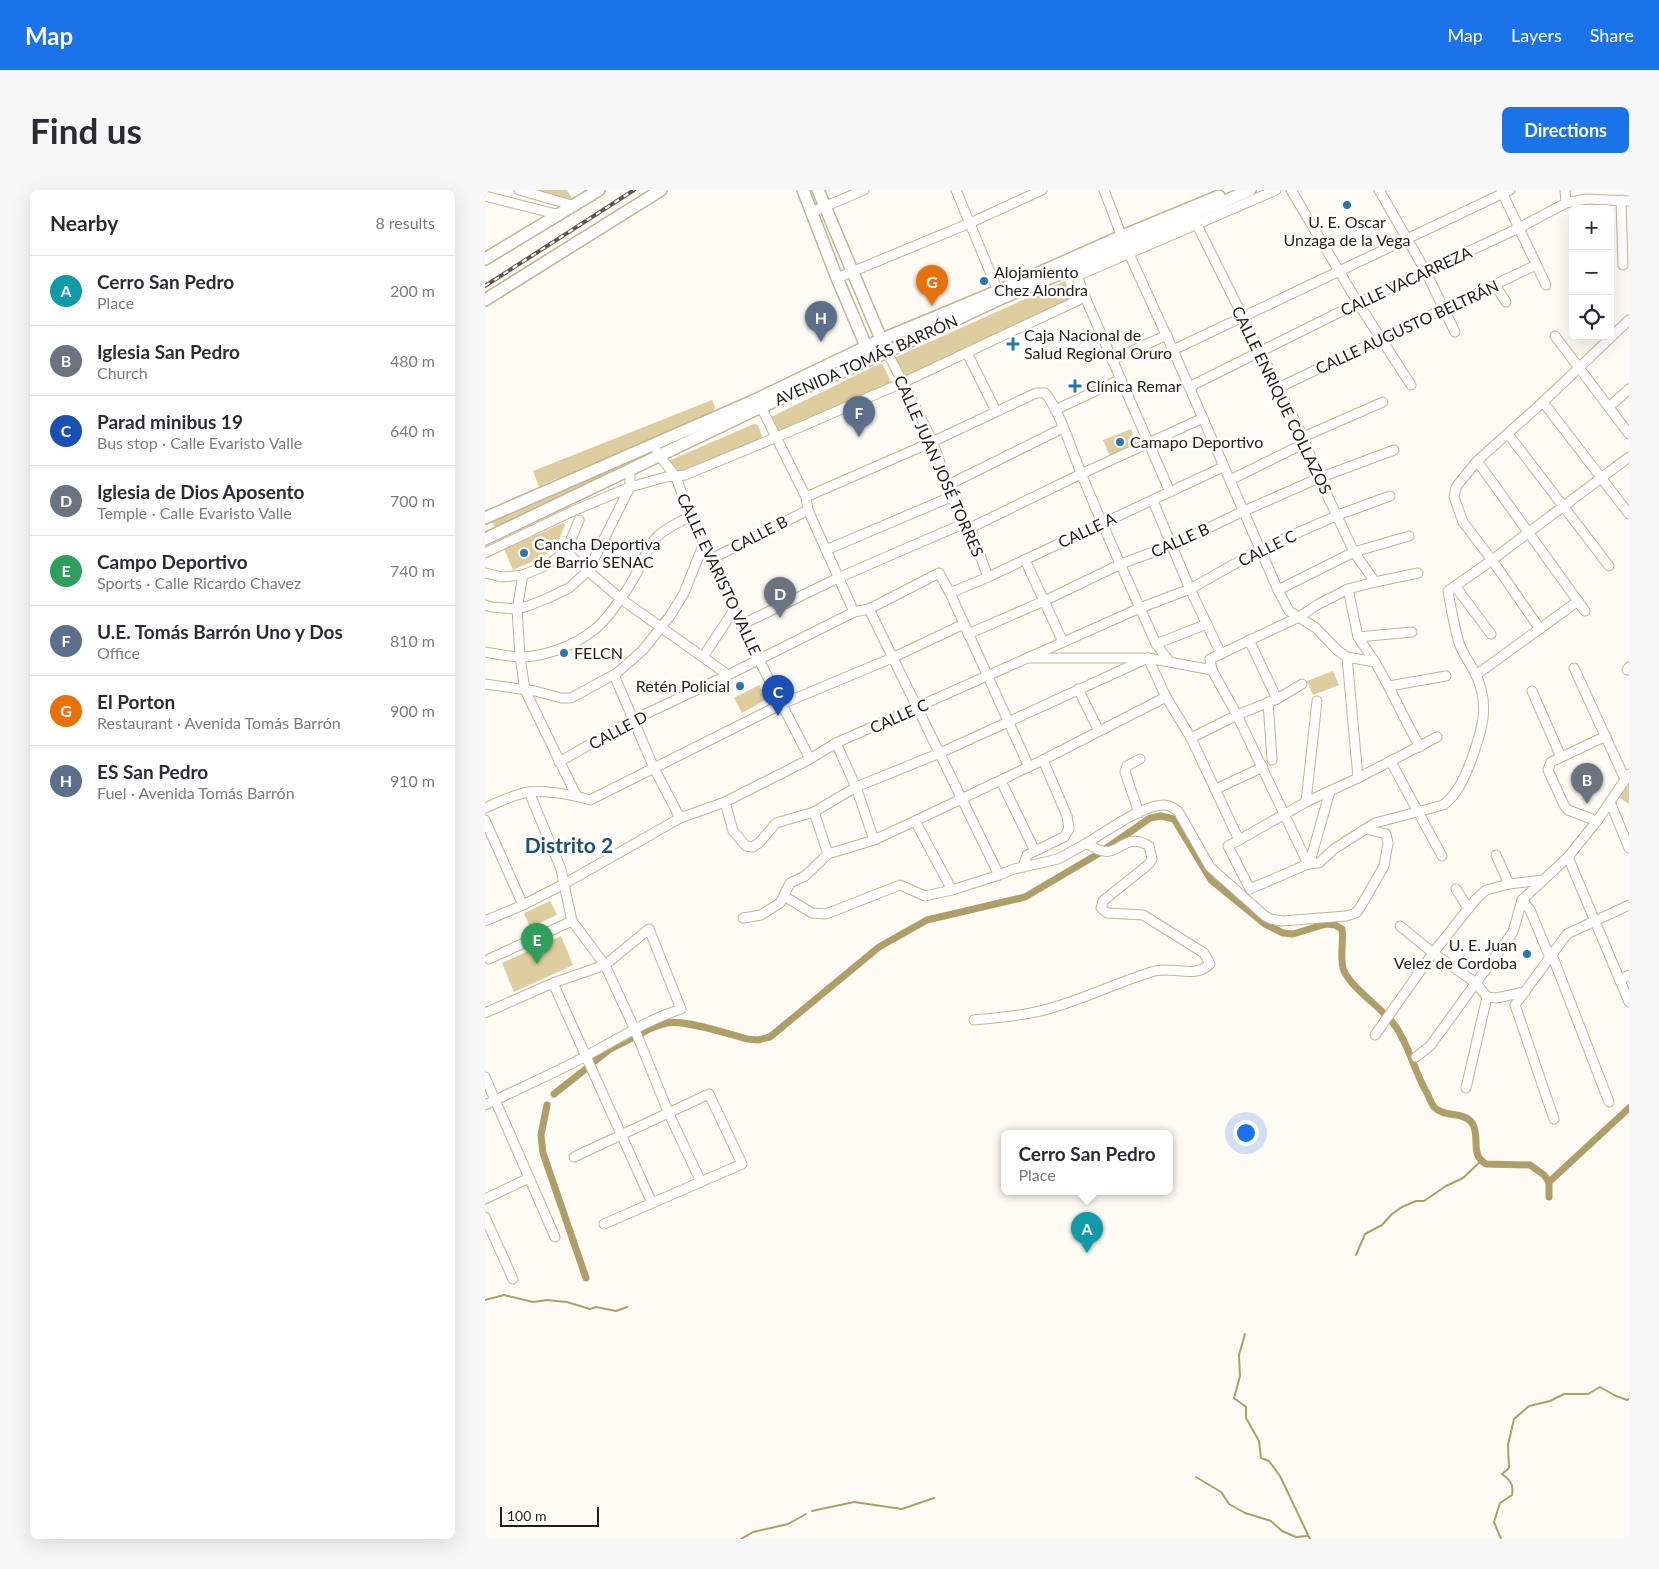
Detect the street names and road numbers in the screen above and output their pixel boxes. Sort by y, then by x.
street label: CALLE VACARREZA [1337,242,1475,319]
street label: CALLE AUGUSTO BELTRÁN [1312,276,1501,377]
street label: CALLE ENRIQUE COLLAZOS [1229,303,1336,497]
street label: AVENIDA TOMÁS BARRÓN [771,310,960,409]
street label: CALLE JUAN JOSÉ TORRES [891,372,988,559]
street label: CALLE EVARISTO VALLE [674,490,765,658]
street label: CALLE A [1055,508,1119,551]
street label: CALLE B [727,511,791,556]
street label: CALLE B [1148,518,1212,561]
street label: CALLE C [1235,525,1299,570]
street label: CALLE C [867,694,931,737]
street label: CALLE D [585,706,650,753]

